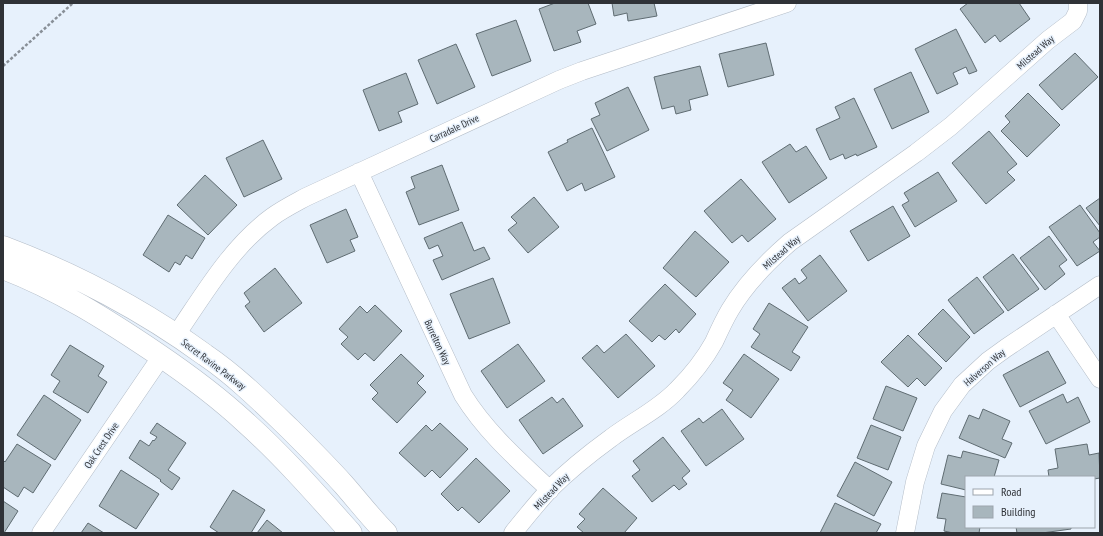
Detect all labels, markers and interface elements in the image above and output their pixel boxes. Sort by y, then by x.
street label: Milstead Way [1014,32,1057,72]
street label: Carradale Drive [427,111,481,146]
street label: Milstead Way [760,232,803,272]
street label: Burrelton Way [421,317,454,367]
street label: Secret Ravine Parkway [179,336,249,393]
street label: Halverson Way [961,346,1008,389]
street label: Oak Crest Drive [81,420,122,471]
street label: Milstead Way [531,470,572,512]
legend [965,476,1095,528]
text: Road [1001,484,1021,499]
text: Building [1001,504,1036,519]

